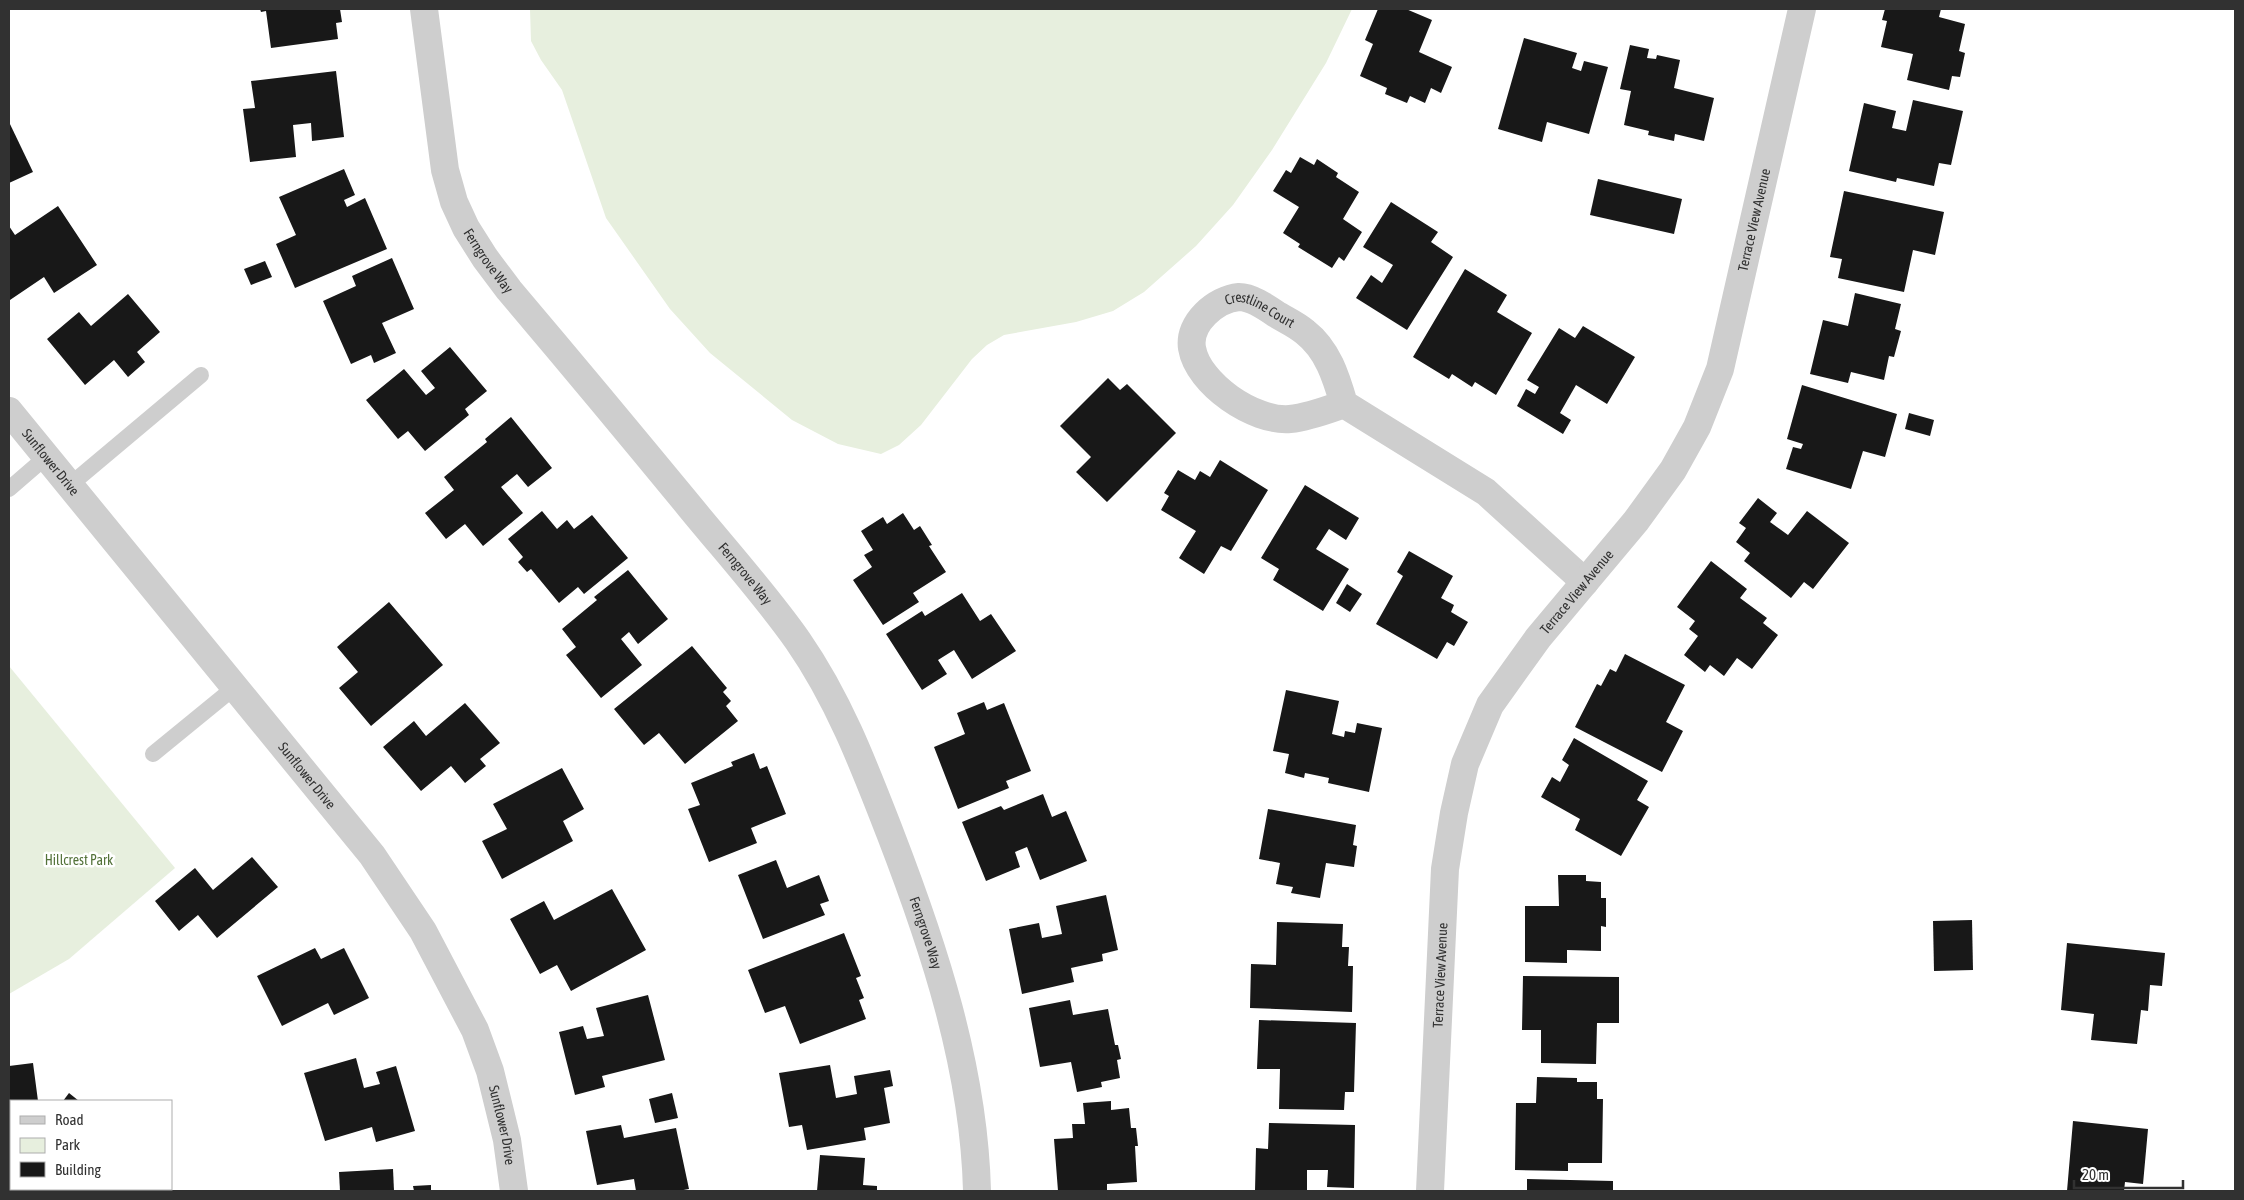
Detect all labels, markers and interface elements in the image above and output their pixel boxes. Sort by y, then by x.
street label: Terrace View Avenue [1735,167,1773,273]
street label: Ferngrove Way [460,226,517,296]
street label: Crestline Court [1223,289,1297,331]
street label: Sunflower Drive [19,426,83,499]
street label: Ferngrove Way [715,539,776,608]
street label: Terrace View Avenue [1537,546,1617,637]
street label: Sunflower Drive [275,739,339,812]
park label: Hillcrest Park [45,852,113,868]
street label: Ferngrove Way [906,894,945,971]
street label: Terrace View Avenue [1430,922,1450,1028]
street label: Sunflower Drive [486,1084,518,1166]
legend [10,1100,172,1190]
text: Road [55,1111,84,1128]
text: Park [55,1136,80,1153]
scale bar [2074,1158,2183,1190]
text: Building [55,1161,101,1178]
text: 20 m [2082,1166,2109,1183]

